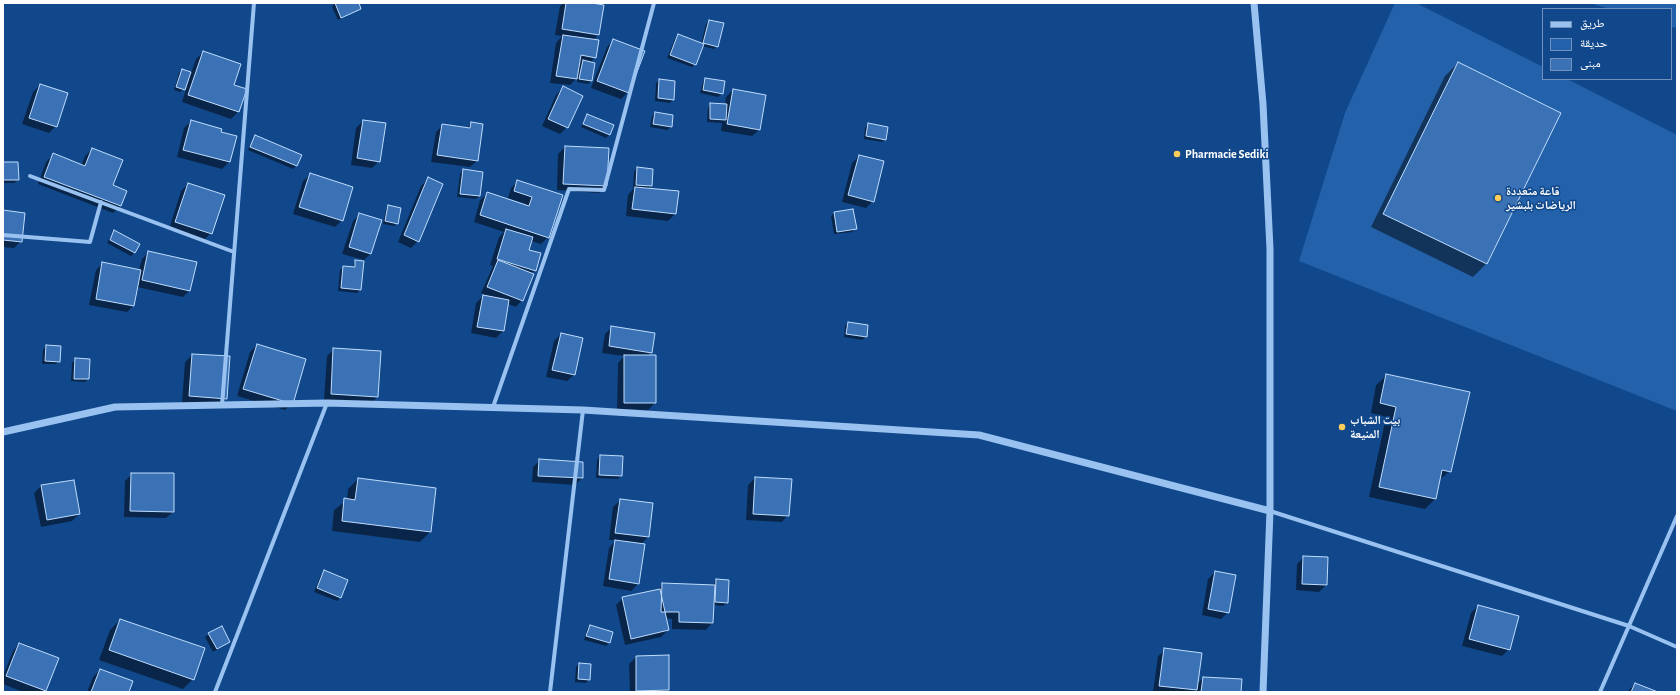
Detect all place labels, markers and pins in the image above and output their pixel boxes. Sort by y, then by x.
place label: Pharmacie Sediki [1185,147,1269,161]
marker: Pharmacie Sediki [1172,149,1182,159]
place label: قاعة متعددة الرياضات بلبشير [1506,184,1576,212]
marker: قاعة متعددة الرياضات بلبشير [1493,193,1503,203]
place label: بيت الشباب المنيعة [1350,413,1400,441]
marker: بيت الشباب المنيعة [1337,422,1347,432]

